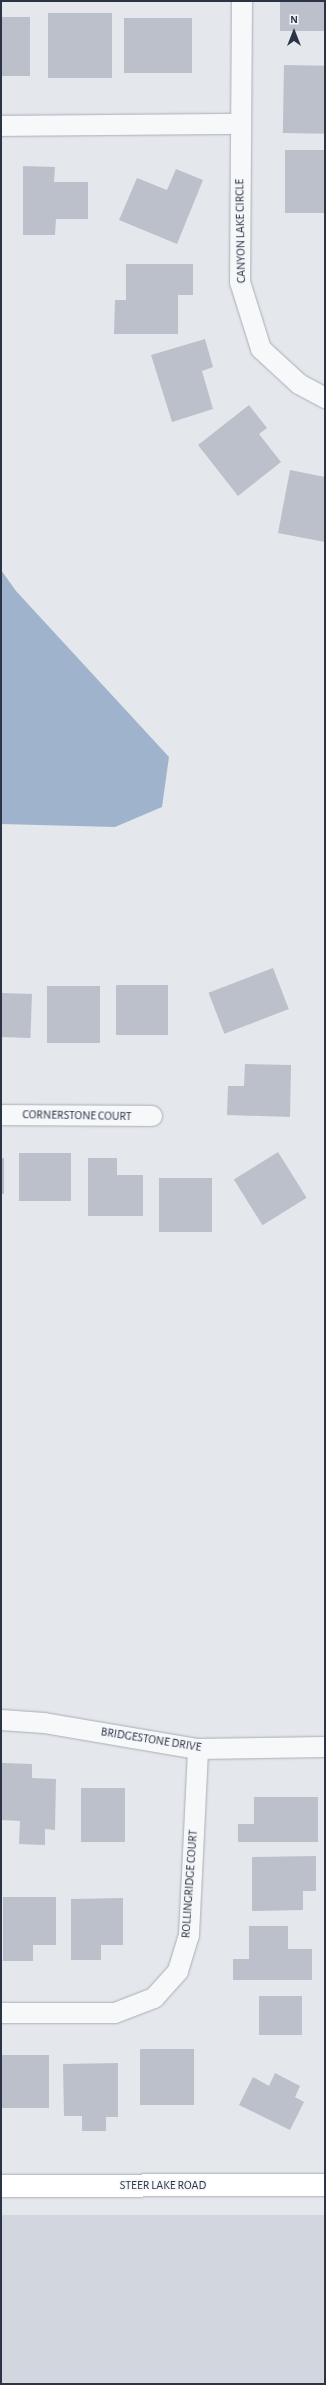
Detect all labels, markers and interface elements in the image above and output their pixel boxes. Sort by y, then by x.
north arrow [274,12,314,52]
text: N [290,14,298,25]
street label: CANYON LAKE CIRCLE [233,179,249,283]
street label: CORNERSTONE COURT [22,1108,132,1124]
street label: BRIDGESTONE DRIVE [100,1725,202,1755]
street label: ROLLINGRIDGE COURT [179,1829,201,1939]
street label: STEER LAKE ROAD [120,2179,206,2193]

